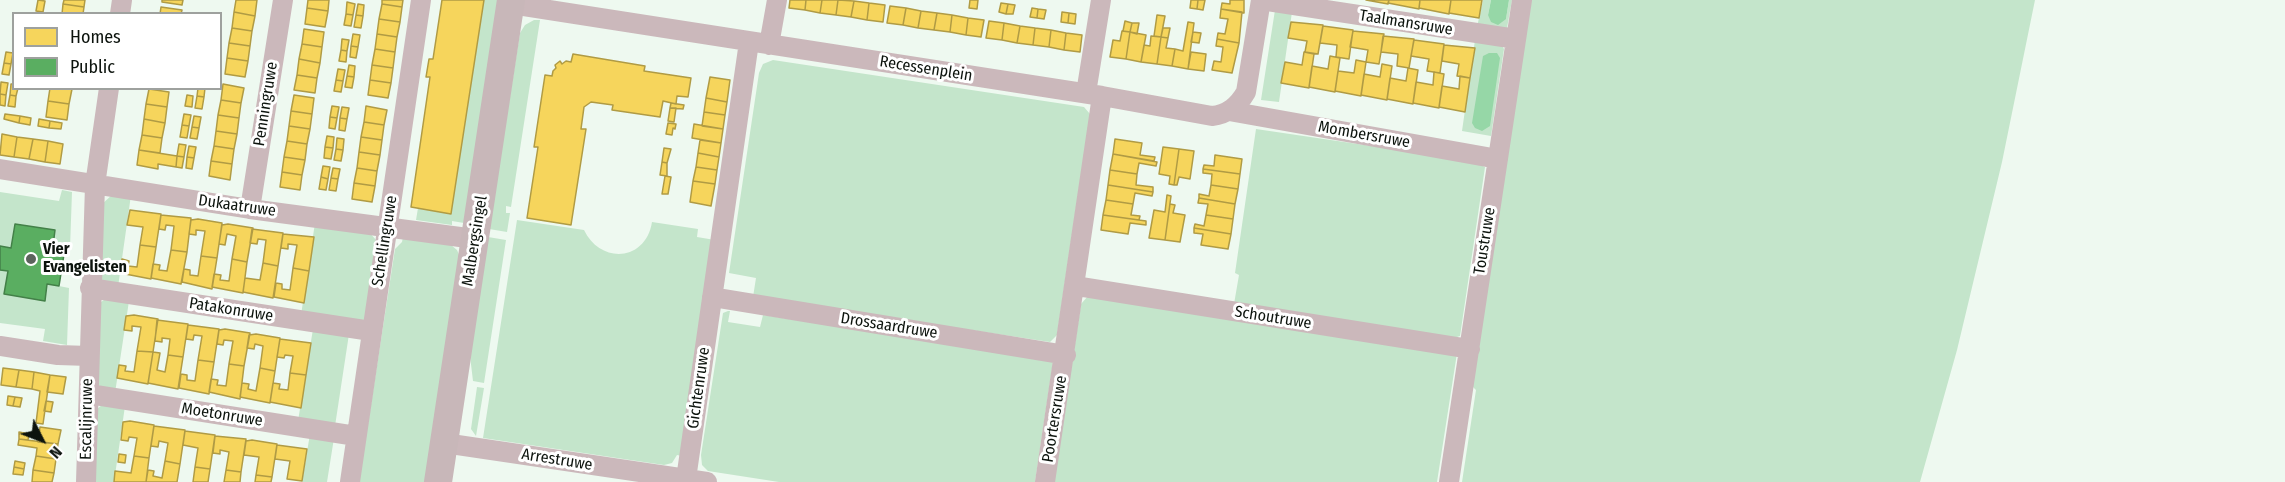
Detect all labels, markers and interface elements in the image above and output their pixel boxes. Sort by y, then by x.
street label: Taalmansruwe [1358,6,1454,40]
legend [12,12,222,90]
text: Homes [70,26,121,48]
street label: Recessenplein [878,52,974,86]
text: Public [70,56,115,78]
street label: Penningruwe [250,61,282,147]
street label: Mombersruwe [1317,117,1411,153]
street label: Dukaatruwe [197,191,277,221]
street label: Schellingruwe [368,194,402,288]
street label: Malbergsingel [458,194,492,288]
street label: Toustruwe [1470,206,1500,276]
place label: Vier Evangelisten [43,240,127,278]
marker: Vier Evangelisten [24,252,38,266]
street label: Patakonruwe [188,294,274,326]
street label: Schoutruwe [1233,302,1313,334]
street label: Drossaardruwe [839,309,939,343]
street label: Gichtenruwe [684,346,714,430]
street label: Poortersruwe [1039,374,1071,464]
street label: Escalijnruwe [77,378,97,460]
street label: Moetonruwe [180,399,264,431]
north arrow [12,410,72,470]
text: N [45,442,66,462]
street label: Arrestruwe [520,445,594,475]

